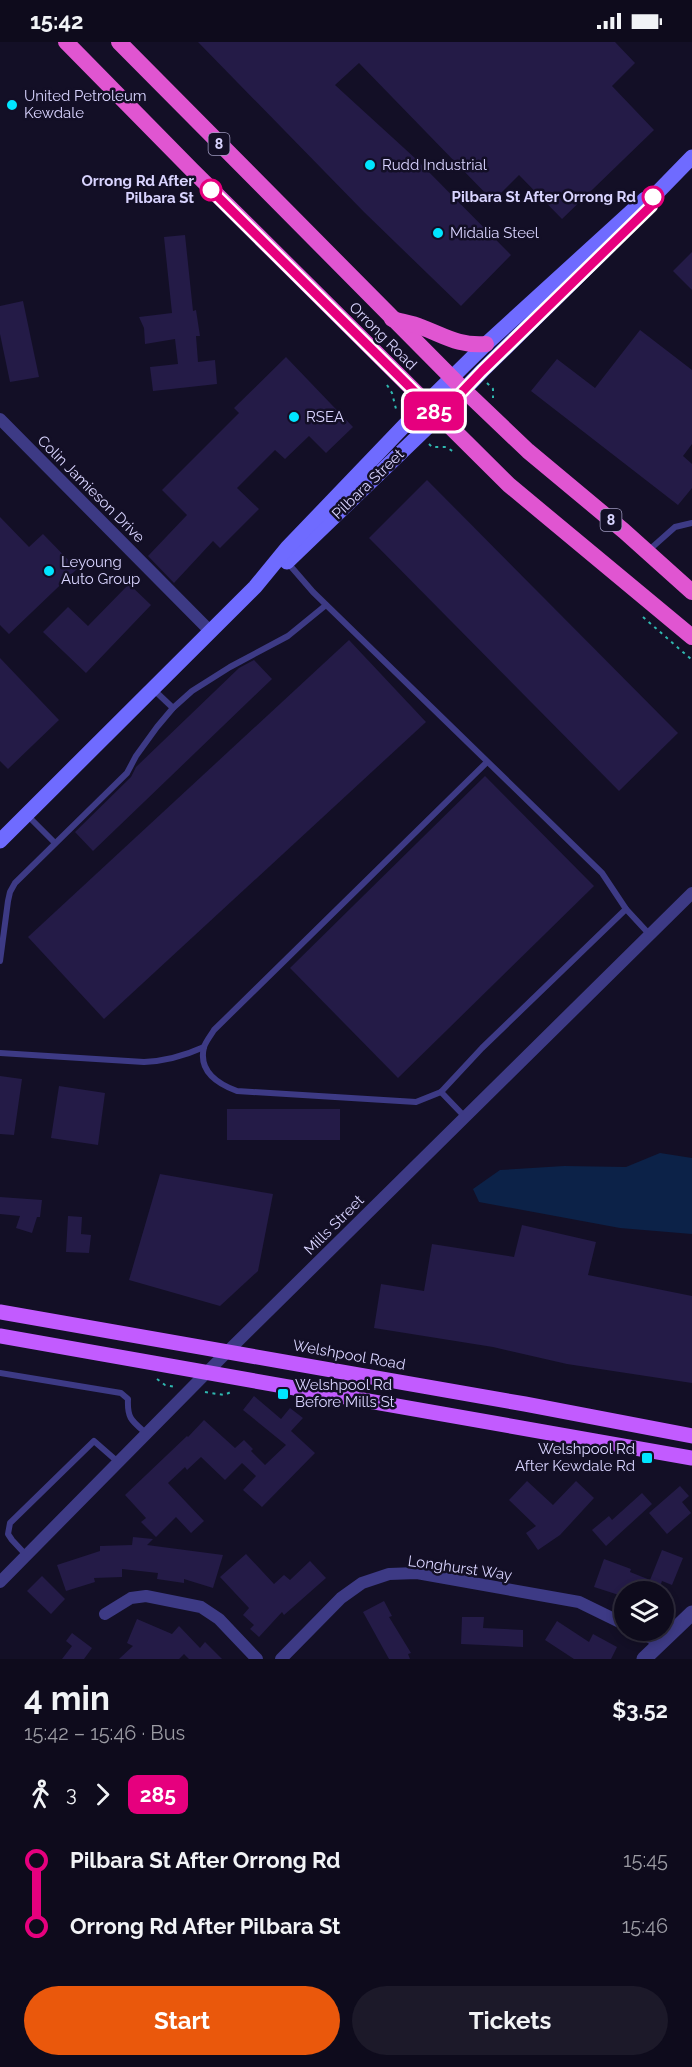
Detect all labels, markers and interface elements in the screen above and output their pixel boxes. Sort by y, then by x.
text: 15:42 [30,8,83,34]
place label: United Petroleum Kewdale [24,87,147,122]
marker: United Petroleum Kewdale [5,98,19,112]
road number: 8 [208,133,230,155]
place label: Rudd Industrial [382,156,488,174]
marker: Rudd Industrial [363,158,377,172]
place label: Orrong Rd After Pilbara St [82,172,194,207]
marker: Orrong Rd After Pilbara St [200,179,222,201]
marker: Pilbara St After Orrong Rd [642,186,664,208]
place label: Pilbara St After Orrong Rd [452,188,636,206]
place label: Midalia Steel [450,224,540,242]
marker: Midalia Steel [431,226,445,240]
street label: Orrong Road [345,298,421,374]
line badge: 285 [400,392,468,430]
text: 285 [416,399,452,424]
place label: RSEA [306,408,344,426]
marker: RSEA [287,410,301,424]
street label: Colin Jamieson Drive [34,432,149,547]
street label: Pilbara Street [328,445,408,523]
road number: 8 [600,509,622,531]
place label: Leyoung Auto Group [61,553,140,588]
marker: Leyoung Auto Group [42,564,56,578]
street label: Mills Street [300,1191,368,1259]
street label: Welshpool Road [291,1336,407,1374]
place label: Welshpool Rd Before Mills St [295,1376,395,1411]
marker: Welshpool Rd Before Mills St [276,1387,290,1401]
place label: Welshpool Rd After Kewdale Rd [515,1440,635,1475]
marker: Welshpool Rd After Kewdale Rd [640,1451,654,1465]
street label: Longhurst Way [407,1552,513,1584]
map controls [614,1581,674,1641]
button: layers [614,1581,674,1641]
text: 4 min [24,1679,110,1718]
text: $3.52 [612,1697,668,1723]
text: 15:42 – 15:46 · Bus [24,1721,185,1745]
icon: walk [24,1778,57,1811]
icon: forward [86,1778,119,1811]
text: 3 [66,1782,77,1806]
text: 285 [140,1782,176,1807]
text: Pilbara St After Orrong Rd [70,1847,341,1873]
text: 15:45 [623,1848,668,1872]
text: Orrong Rd After Pilbara St [70,1913,341,1939]
text: 15:46 [622,1914,668,1938]
button: Start [24,1986,340,2055]
button: Tickets [352,1986,668,2055]

